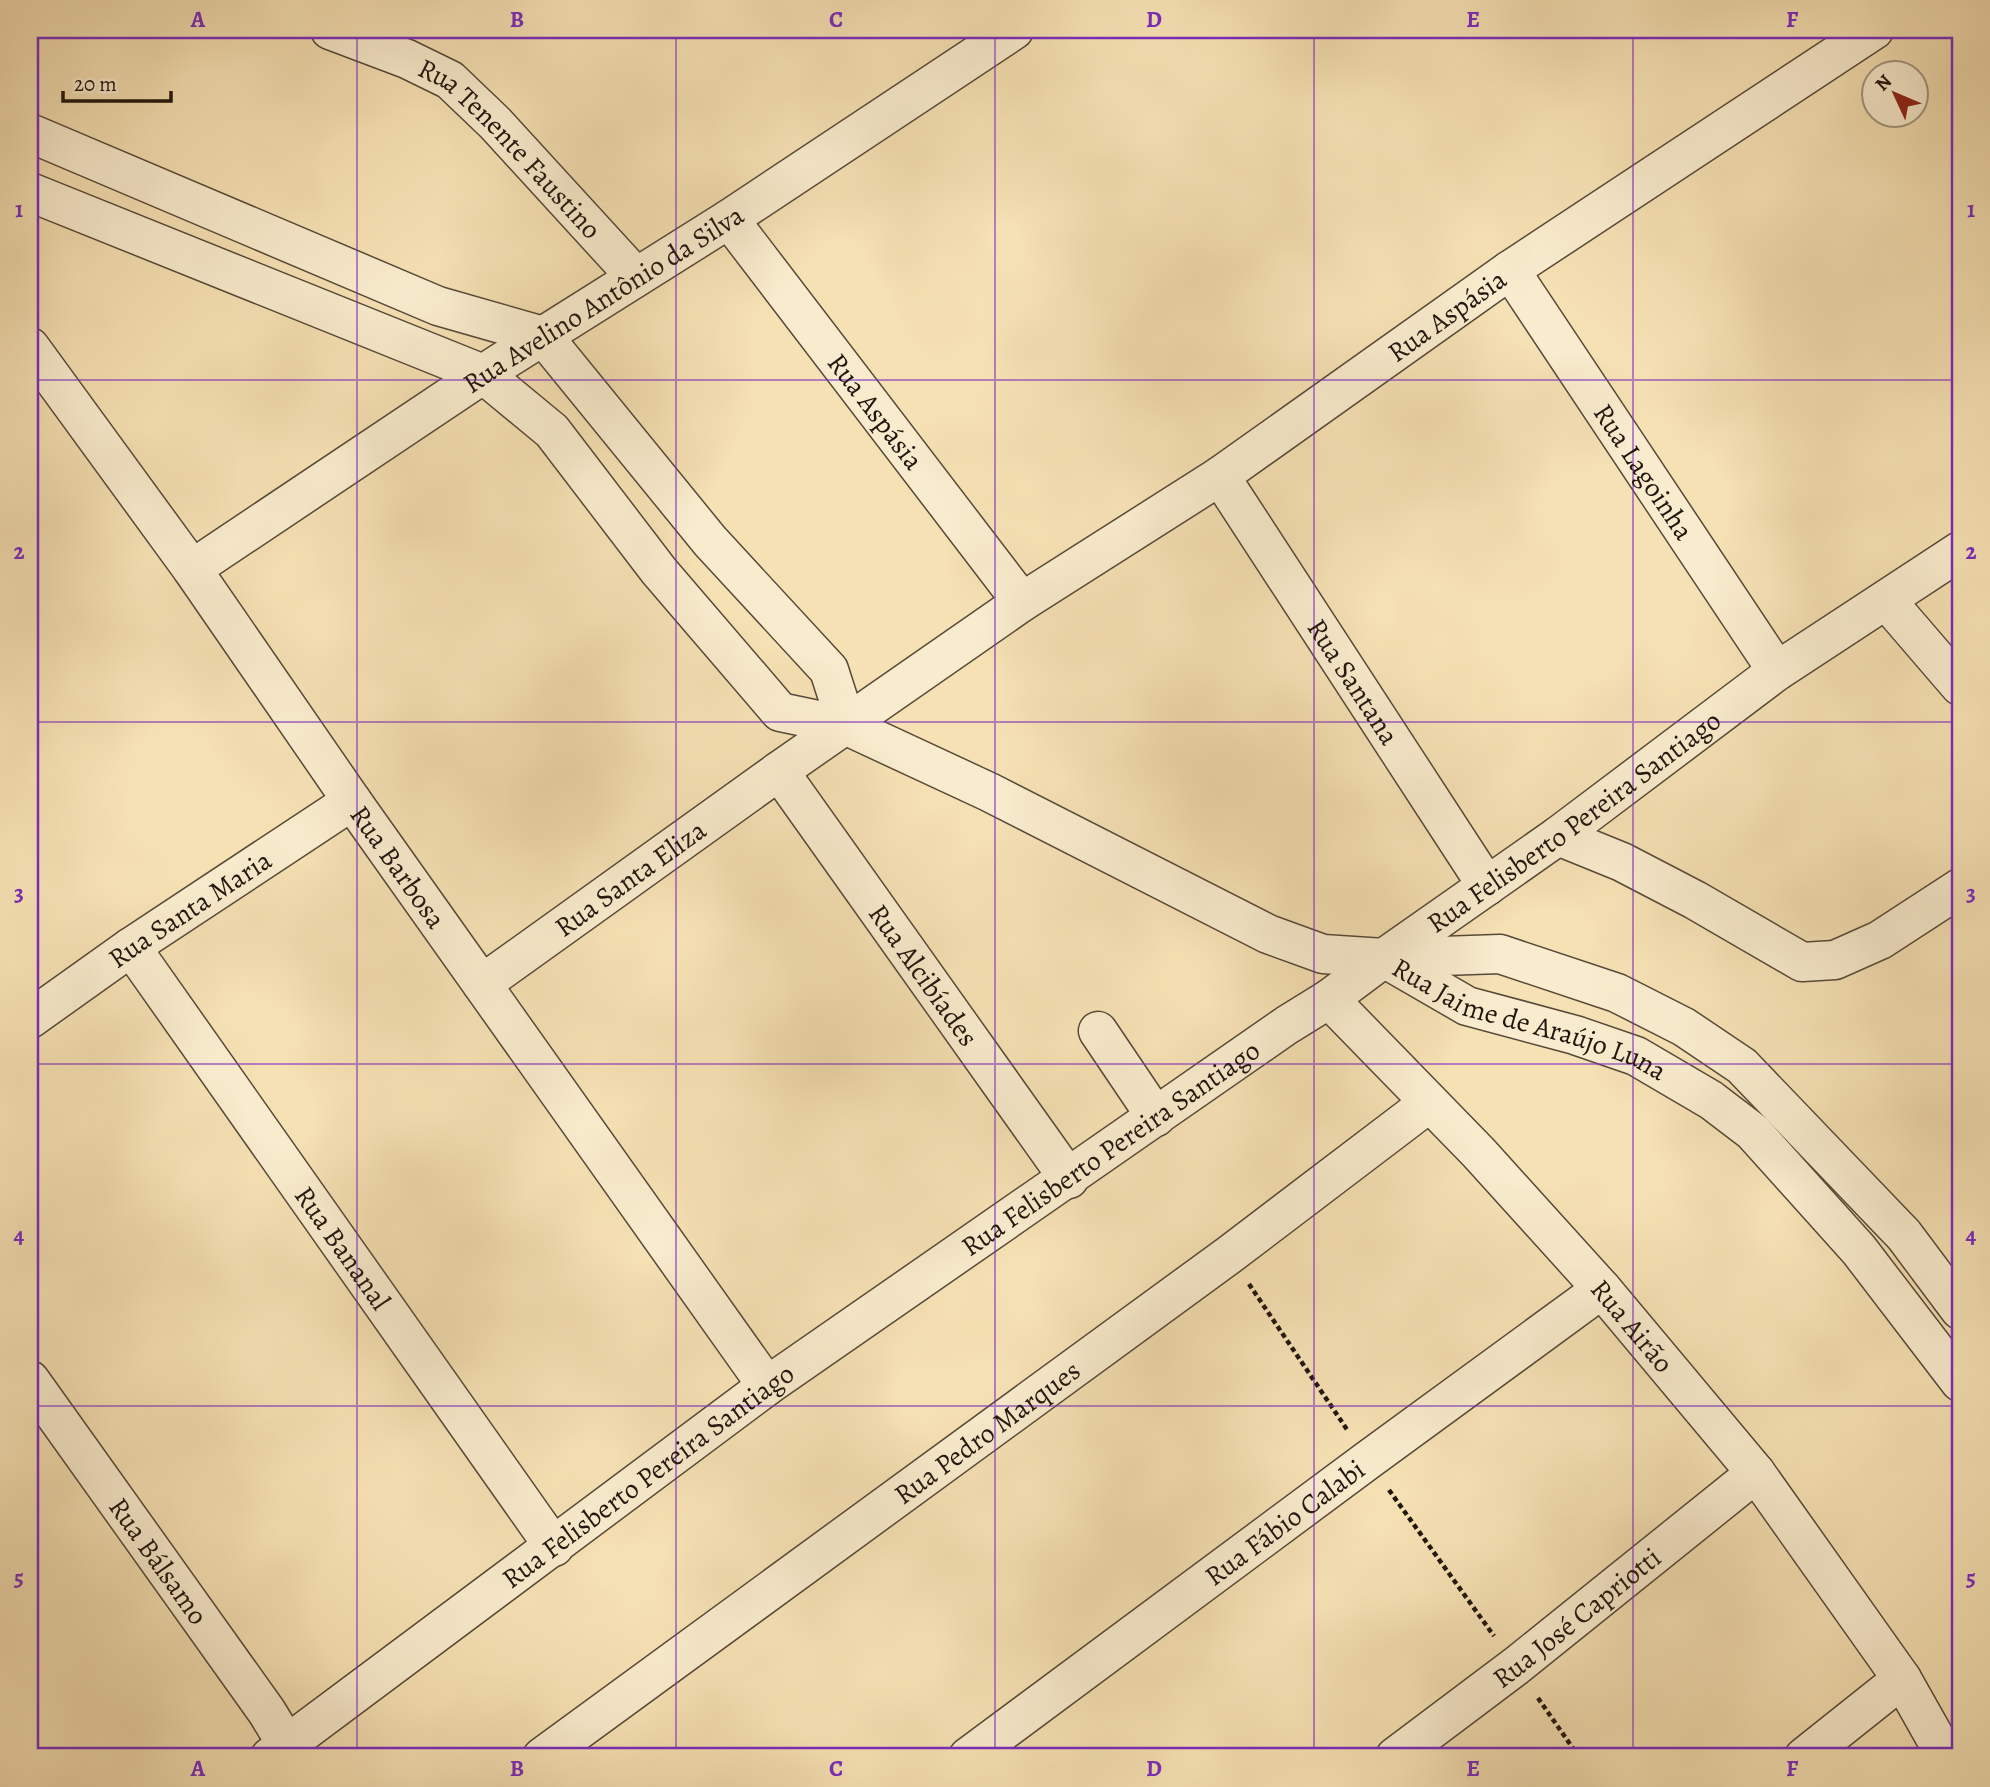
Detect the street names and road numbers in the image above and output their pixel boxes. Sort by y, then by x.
street label: Rua Tenente Faustino [411,49,610,248]
street label: Rua Avelino Antônio da Silva [456,197,751,402]
street label: Rua Aspásia [1380,261,1514,371]
street label: Rua Aspásia [818,346,932,478]
street label: Rua Lagoinha [1584,396,1702,548]
street label: Rua Santana [1298,611,1408,752]
street label: Rua Felisberto Pereira Santiago [1420,702,1729,942]
street label: Rua Barbosa [341,798,455,936]
street label: Rua Santa Eliza [547,811,714,946]
street label: Rua Santa Maria [101,841,279,977]
street label: Rua Alcibíades [859,896,987,1054]
street label: Rua Jaime de Araújo Luna [1385,949,1674,1090]
street label: Rua Felisberto Pereira Santiago [954,1032,1268,1266]
street label: Rua Bananal [285,1179,399,1318]
street label: Rua Airão [1582,1271,1682,1381]
street label: Rua Pedro Marques [887,1352,1088,1514]
street label: Rua Felisberto Pereira Santiago [494,1355,802,1598]
street label: Rua Fábio Calabi [1197,1451,1373,1595]
street label: Rua Bálsamo [100,1490,217,1633]
street label: Rua José Capriotti [1485,1539,1669,1697]

